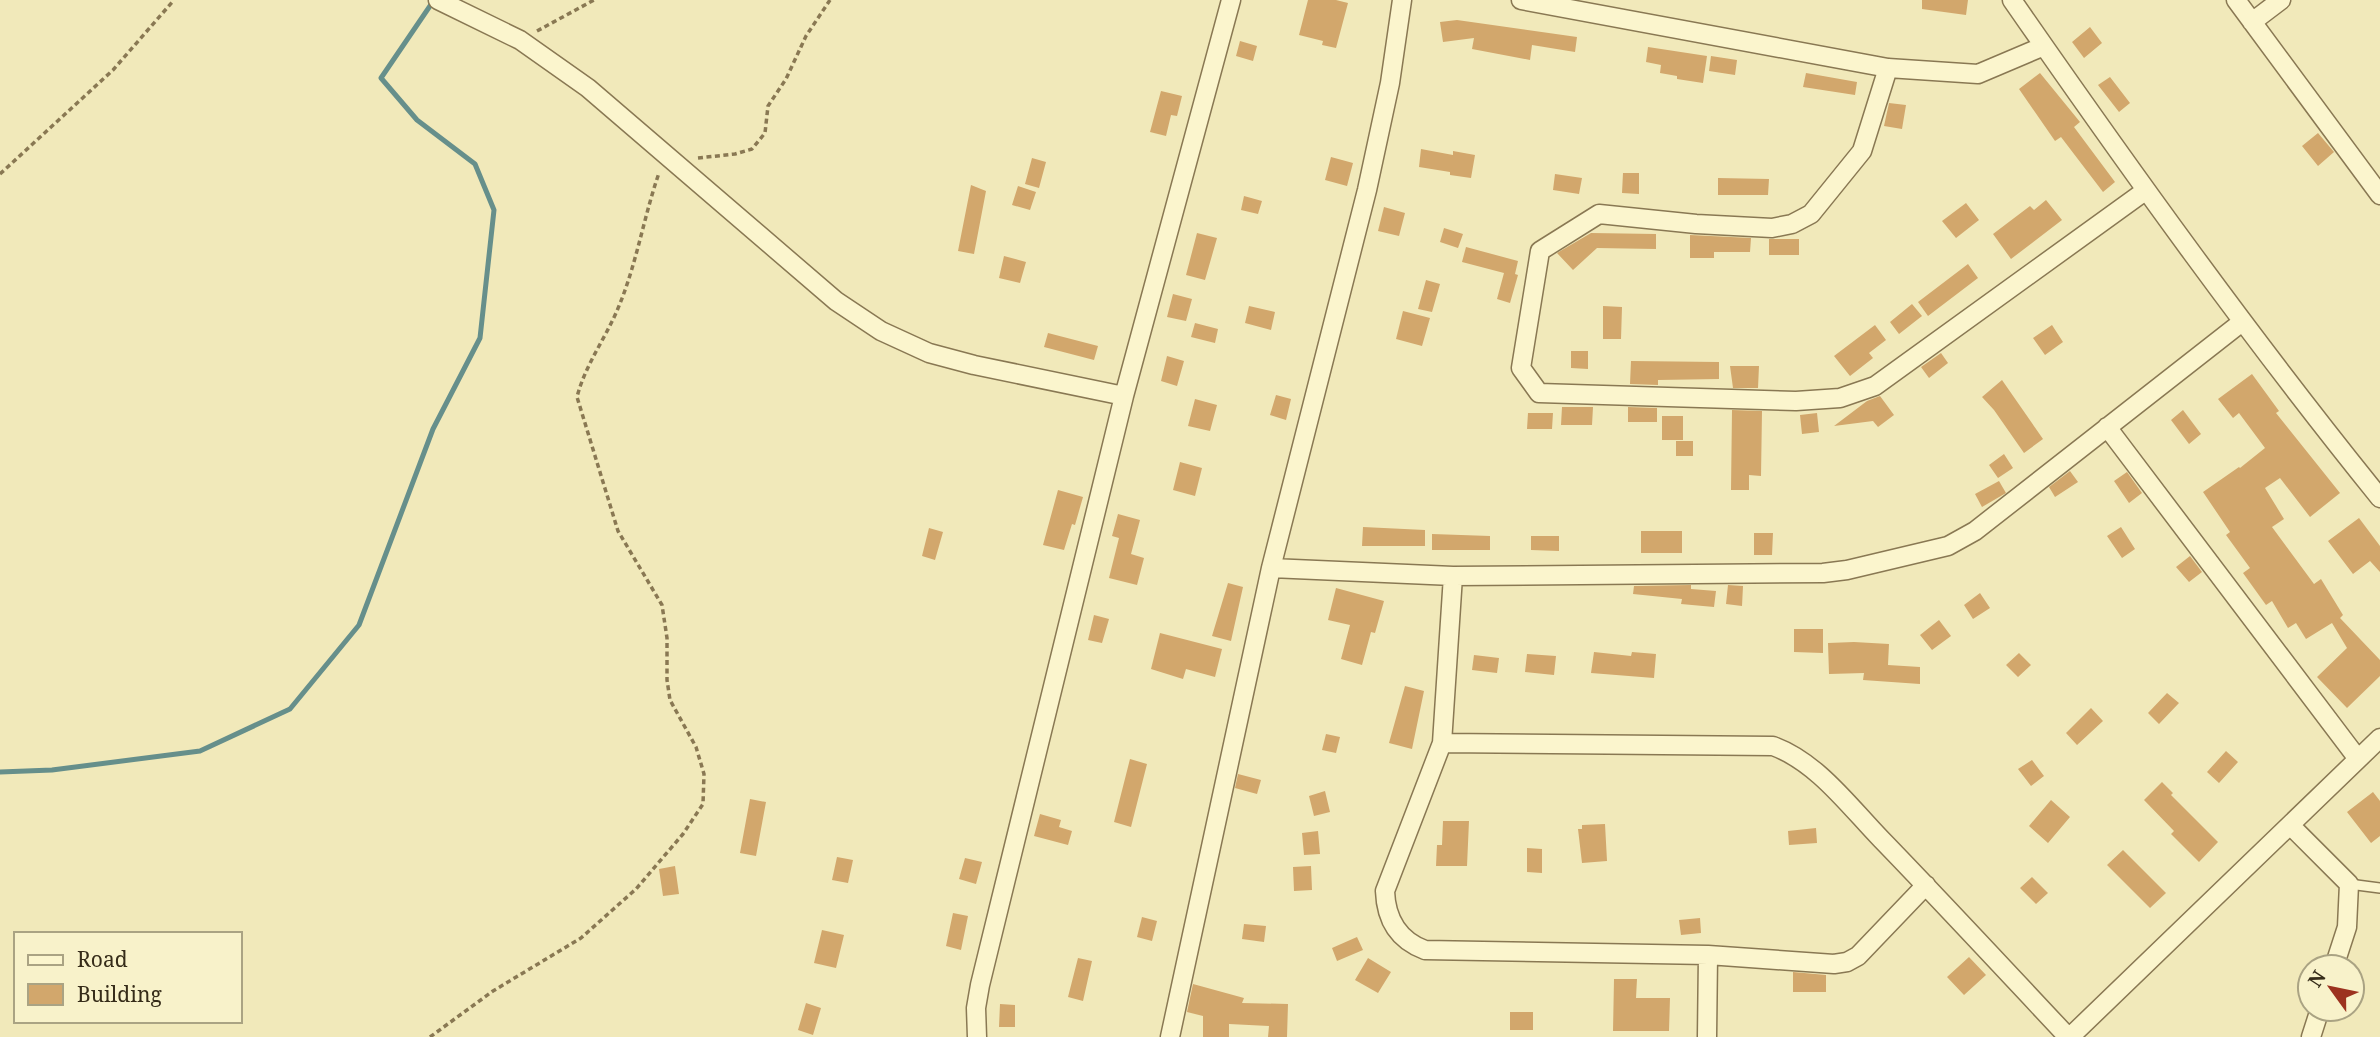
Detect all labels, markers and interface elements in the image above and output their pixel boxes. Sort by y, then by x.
legend [14,932,242,1023]
text: Road [77,945,128,973]
north arrow [2296,953,2366,1023]
text: N [2302,965,2332,992]
text: Building [77,980,162,1008]

